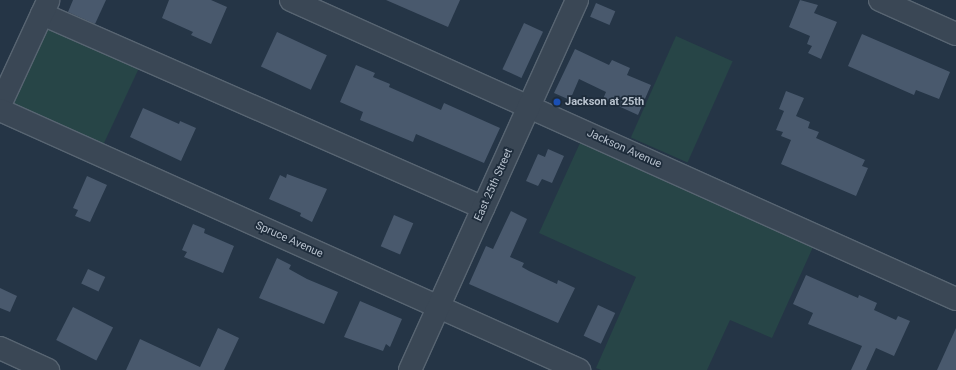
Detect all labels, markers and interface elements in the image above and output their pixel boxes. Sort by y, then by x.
place label: Jackson at 25th [565,95,644,109]
marker: Jackson at 25th [552,97,562,107]
street label: Jackson Avenue [585,127,663,171]
street label: East 25th Street [472,147,516,223]
street label: Spruce Avenue [253,219,325,261]

